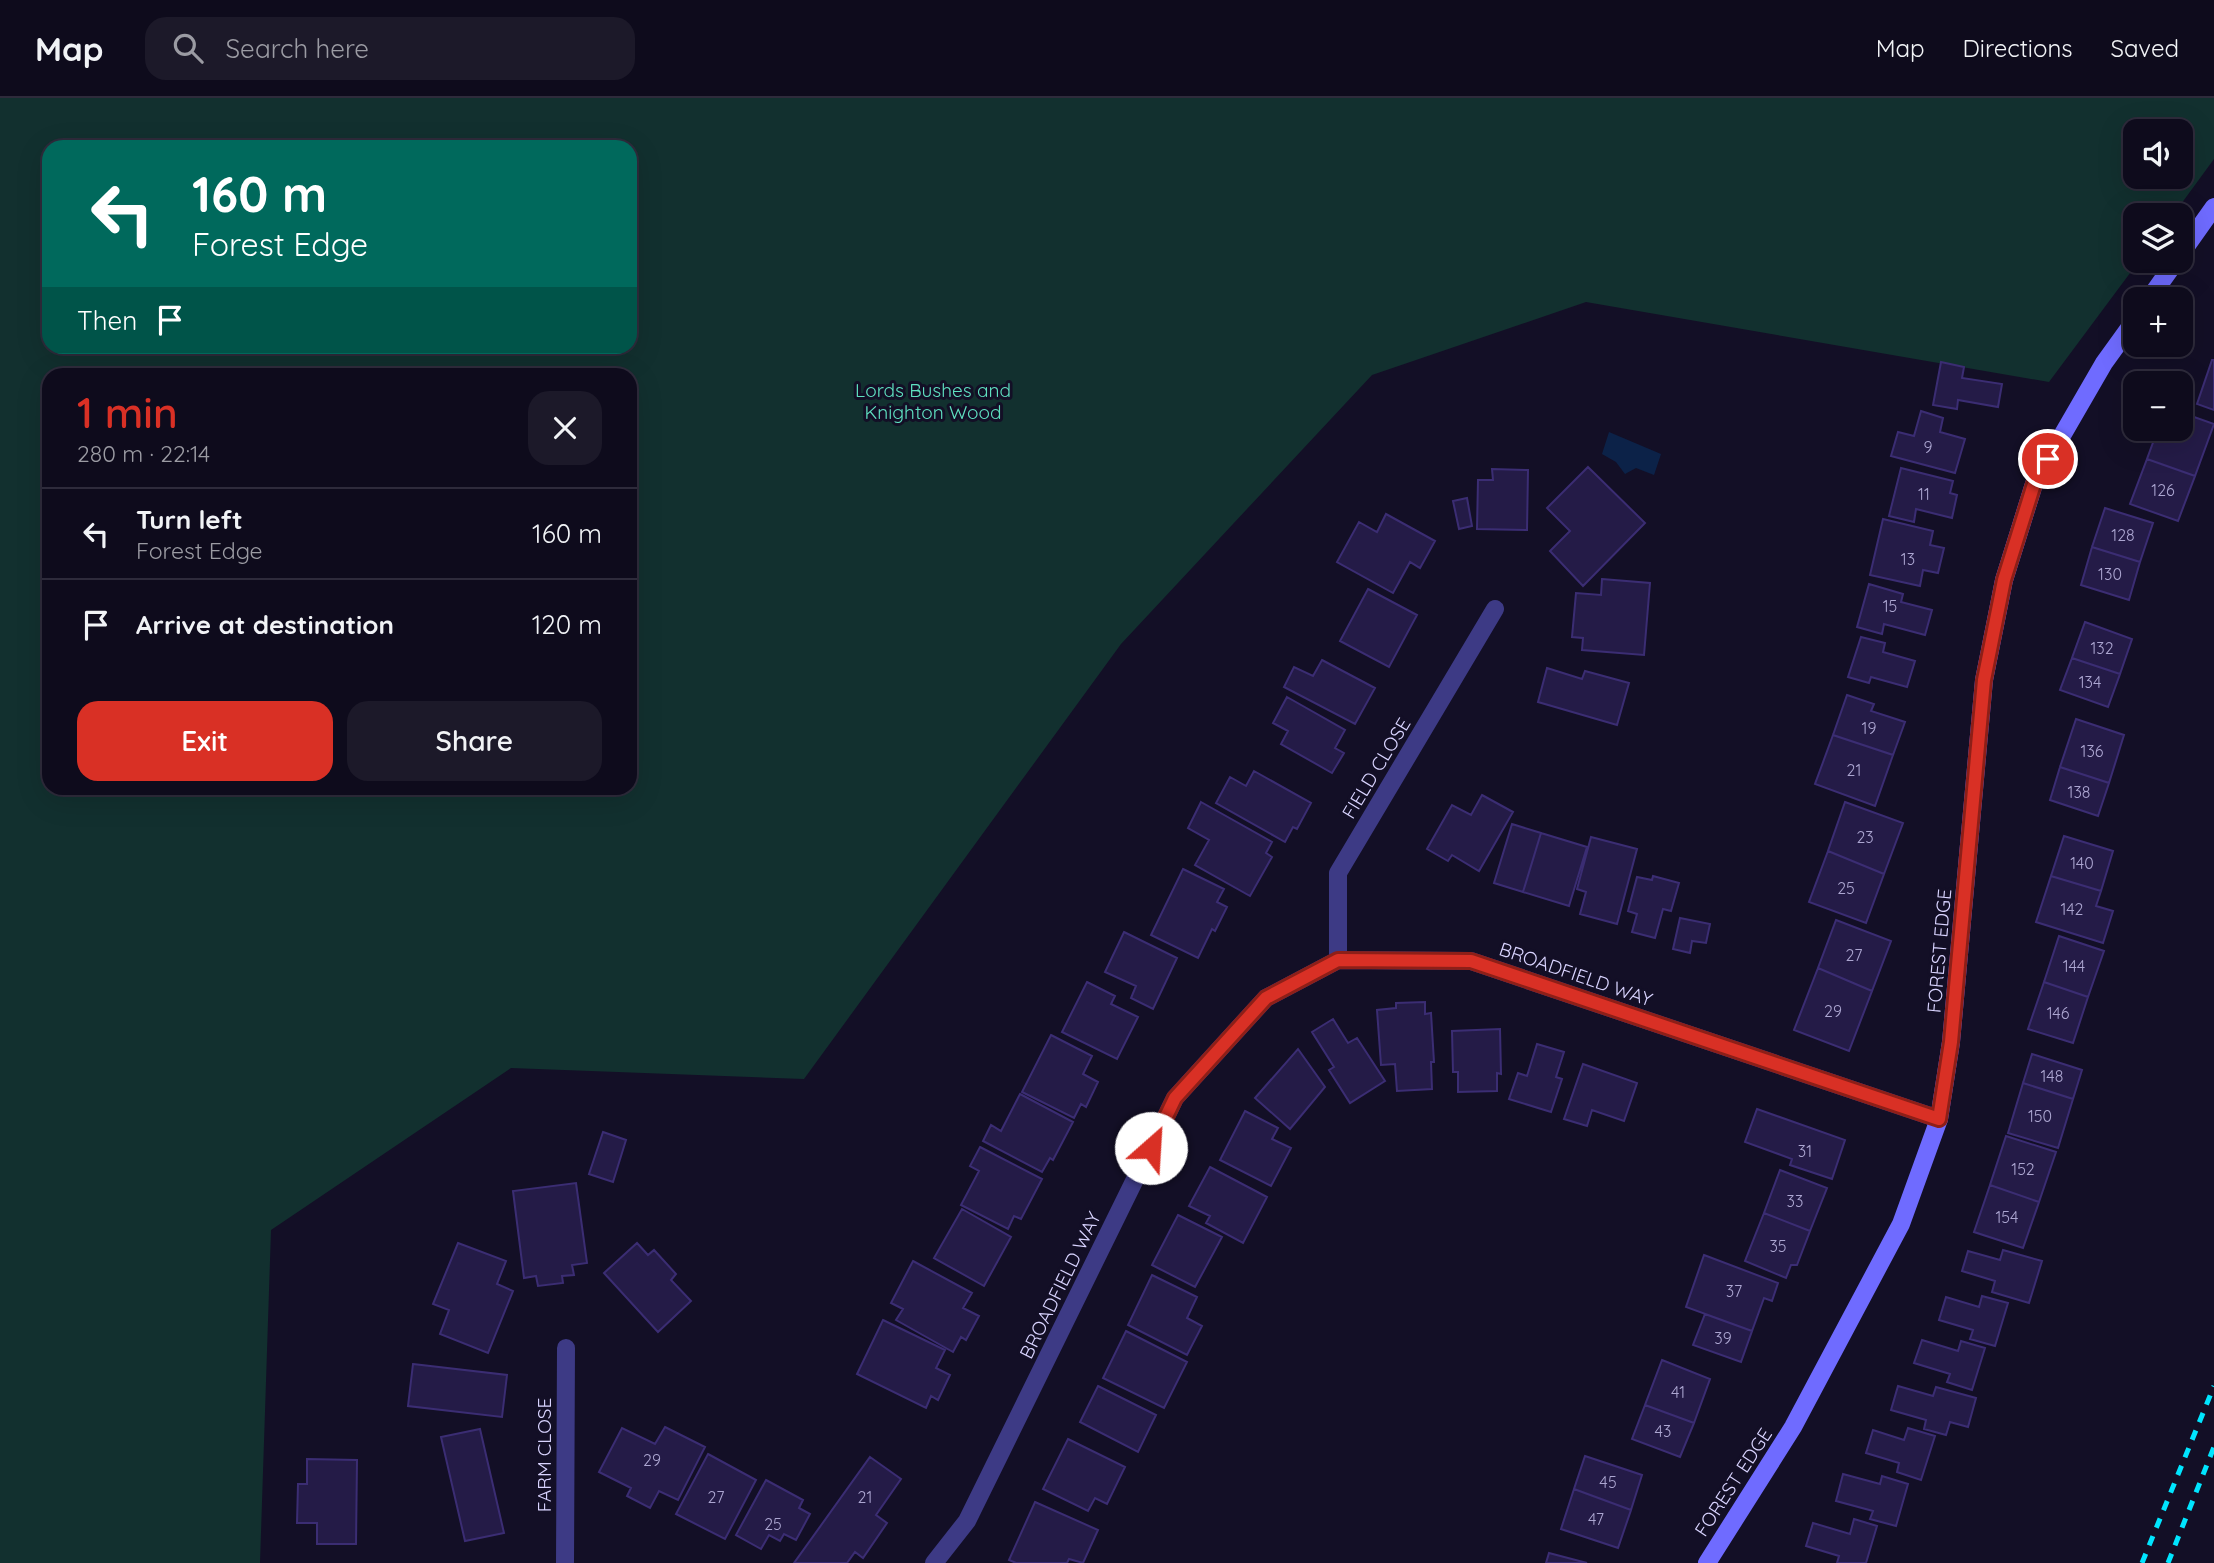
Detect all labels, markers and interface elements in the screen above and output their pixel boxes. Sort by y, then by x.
search box [145,17,635,80]
text: Map [35,28,103,69]
icon: search [169,29,207,67]
text: Search here [225,32,369,65]
text: Map [1876,33,1925,63]
text: Directions [1963,33,2073,63]
text: Saved [2111,33,2179,63]
map controls [2123,119,2193,441]
button: sound [2123,119,2193,189]
text: 160 m [192,163,327,224]
icon: left [77,168,168,259]
button: layers [2123,203,2193,273]
text: Forest Edge [192,224,368,264]
button: + [2123,287,2193,357]
icon: arrive [151,301,189,339]
text: Then [77,304,137,337]
button: − [2123,371,2193,441]
park label: Lords Bushes and Knighton Wood [855,378,1011,424]
text: 1 min [77,386,178,439]
button: close [528,391,602,465]
pin [2018,429,2078,489]
house number: 9 [1924,437,1933,457]
text: 280 m · 22:14 [77,439,210,468]
icon: arrive [2029,440,2067,478]
house number: 126 [2151,480,2175,500]
house number: 11 [1918,484,1930,504]
text: Turn left [136,503,243,536]
icon: left [77,515,115,553]
text: 160 m [532,517,602,550]
house number: 128 [2111,525,2135,545]
text: Forest Edge [136,536,263,565]
house number: 13 [1901,549,1915,569]
house number: 130 [2098,564,2122,584]
house number: 15 [1883,596,1897,616]
icon: arrive [77,606,115,644]
text: Arrive at destination [136,608,394,641]
text: 120 m [532,608,602,641]
house number: 132 [2090,638,2114,658]
house number: 134 [2079,672,2101,692]
button: Exit [77,701,333,781]
button: Share [347,701,602,781]
street label: FIELD CLOSE [1336,713,1416,823]
house number: 19 [1862,718,1876,738]
house number: 136 [2081,741,2104,761]
house number: 21 [1847,760,1861,780]
house number: 138 [2068,782,2090,802]
house number: 23 [1856,827,1874,847]
house number: 140 [2070,853,2094,873]
house number: 25 [1837,878,1855,898]
street label: FOREST EDGE [1922,888,1956,1014]
house number: 142 [2061,899,2084,919]
street label: BROADFIELD WAY [1496,937,1656,1012]
house number: 27 [1846,945,1862,965]
house number: 144 [2063,956,2085,976]
house number: 29 [1824,1001,1842,1021]
house number: 146 [2047,1003,2070,1023]
house number: 148 [2041,1066,2063,1086]
house number: 150 [2028,1106,2052,1126]
position arrow [1114,1111,1188,1185]
house number: 31 [1798,1141,1812,1161]
house number: 152 [2011,1159,2035,1179]
house number: 33 [1787,1191,1803,1211]
street label: BROADFIELD WAY [1014,1207,1106,1362]
house number: 154 [1995,1207,2019,1227]
house number: 35 [1769,1236,1787,1256]
house number: 37 [1726,1281,1742,1301]
house number: 39 [1714,1328,1732,1348]
house number: 41 [1671,1382,1685,1402]
street label: FARM CLOSE [532,1398,556,1512]
house number: 43 [1655,1421,1671,1441]
street label: FOREST EDGE [1689,1423,1777,1541]
house number: 29 [643,1450,661,1470]
house number: 45 [1599,1472,1617,1492]
house number: 27 [708,1487,724,1507]
house number: 21 [858,1487,872,1507]
house number: 47 [1588,1509,1604,1529]
house number: 25 [764,1514,782,1534]

